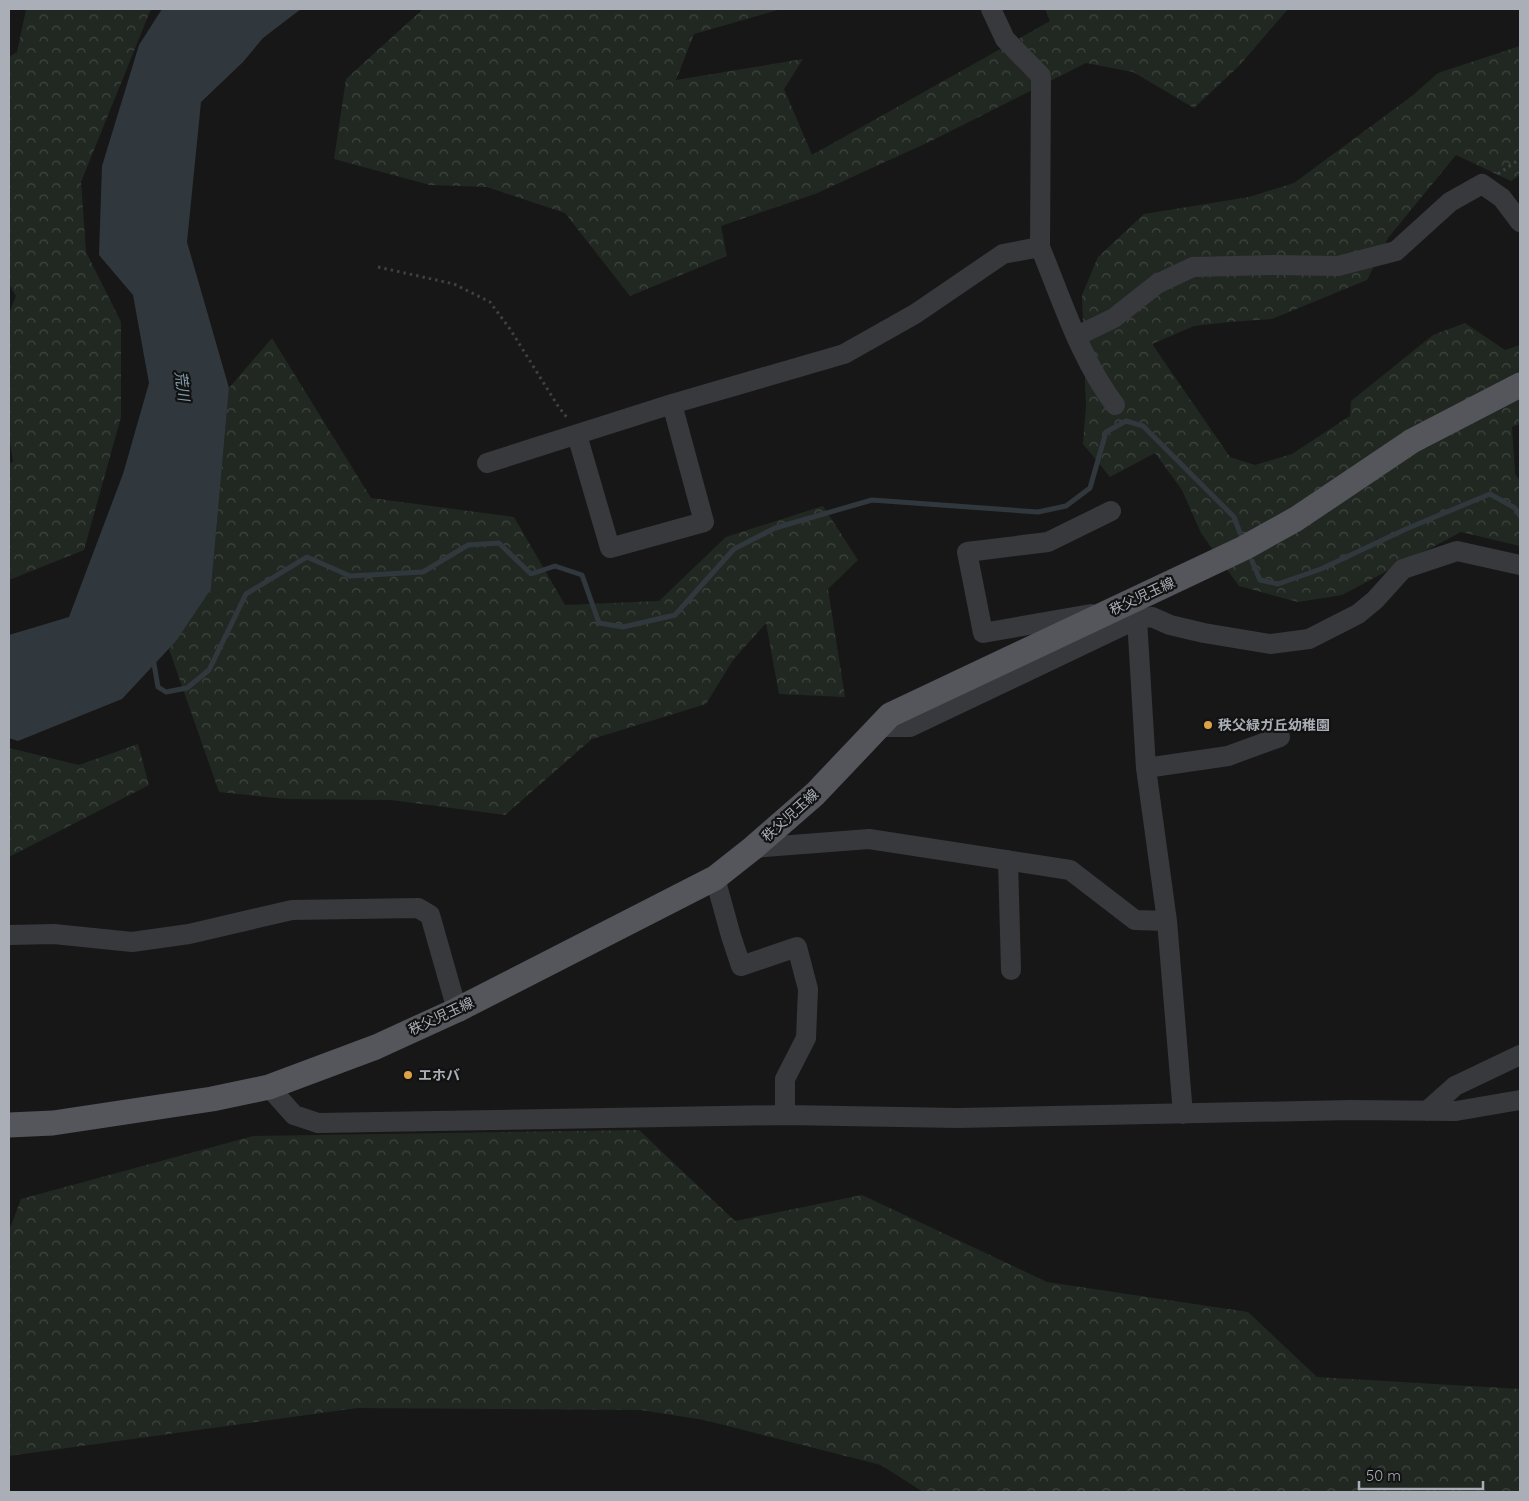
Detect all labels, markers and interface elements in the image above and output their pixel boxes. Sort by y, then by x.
water label: 荒川 [171,370,194,404]
street label: 秩父児玉線 [1106,573,1178,619]
place label: 秩父緑ガ丘幼稚園 [1218,716,1330,734]
marker: 秩父緑ガ丘幼稚園 [1202,719,1214,731]
street label: 秩父児玉線 [758,785,822,845]
street label: 秩父児玉線 [405,993,477,1039]
place label: エホバ [418,1066,460,1084]
marker: エホバ [402,1069,414,1081]
scale bar [1359,1458,1483,1490]
text: 50 m [1366,1466,1401,1485]

